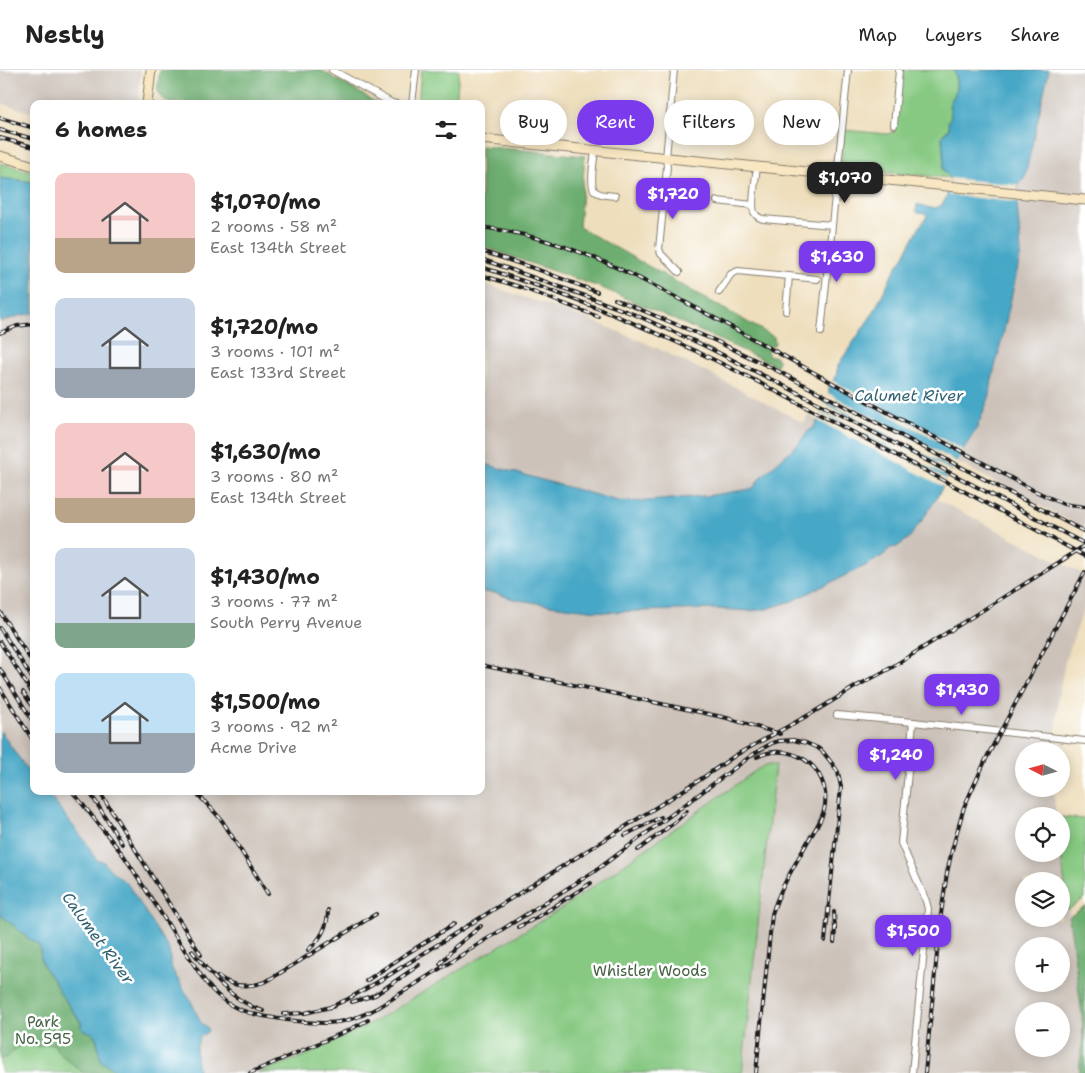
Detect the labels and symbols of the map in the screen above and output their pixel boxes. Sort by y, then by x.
pin: $1,070 [804,162,886,204]
pin: $1,720 [632,178,714,220]
pin: $1,630 [796,240,878,283]
water label: Calumet River [854,385,964,406]
pin: $1,430 [921,674,1003,716]
pin: $1,240 [855,738,937,781]
north arrow [1015,742,1070,798]
water label: Calumet River [57,888,139,989]
pin: $1,500 [872,914,954,957]
park label: Whistler Woods [593,961,707,981]
park label: Park No. 595 [15,1012,71,1049]

